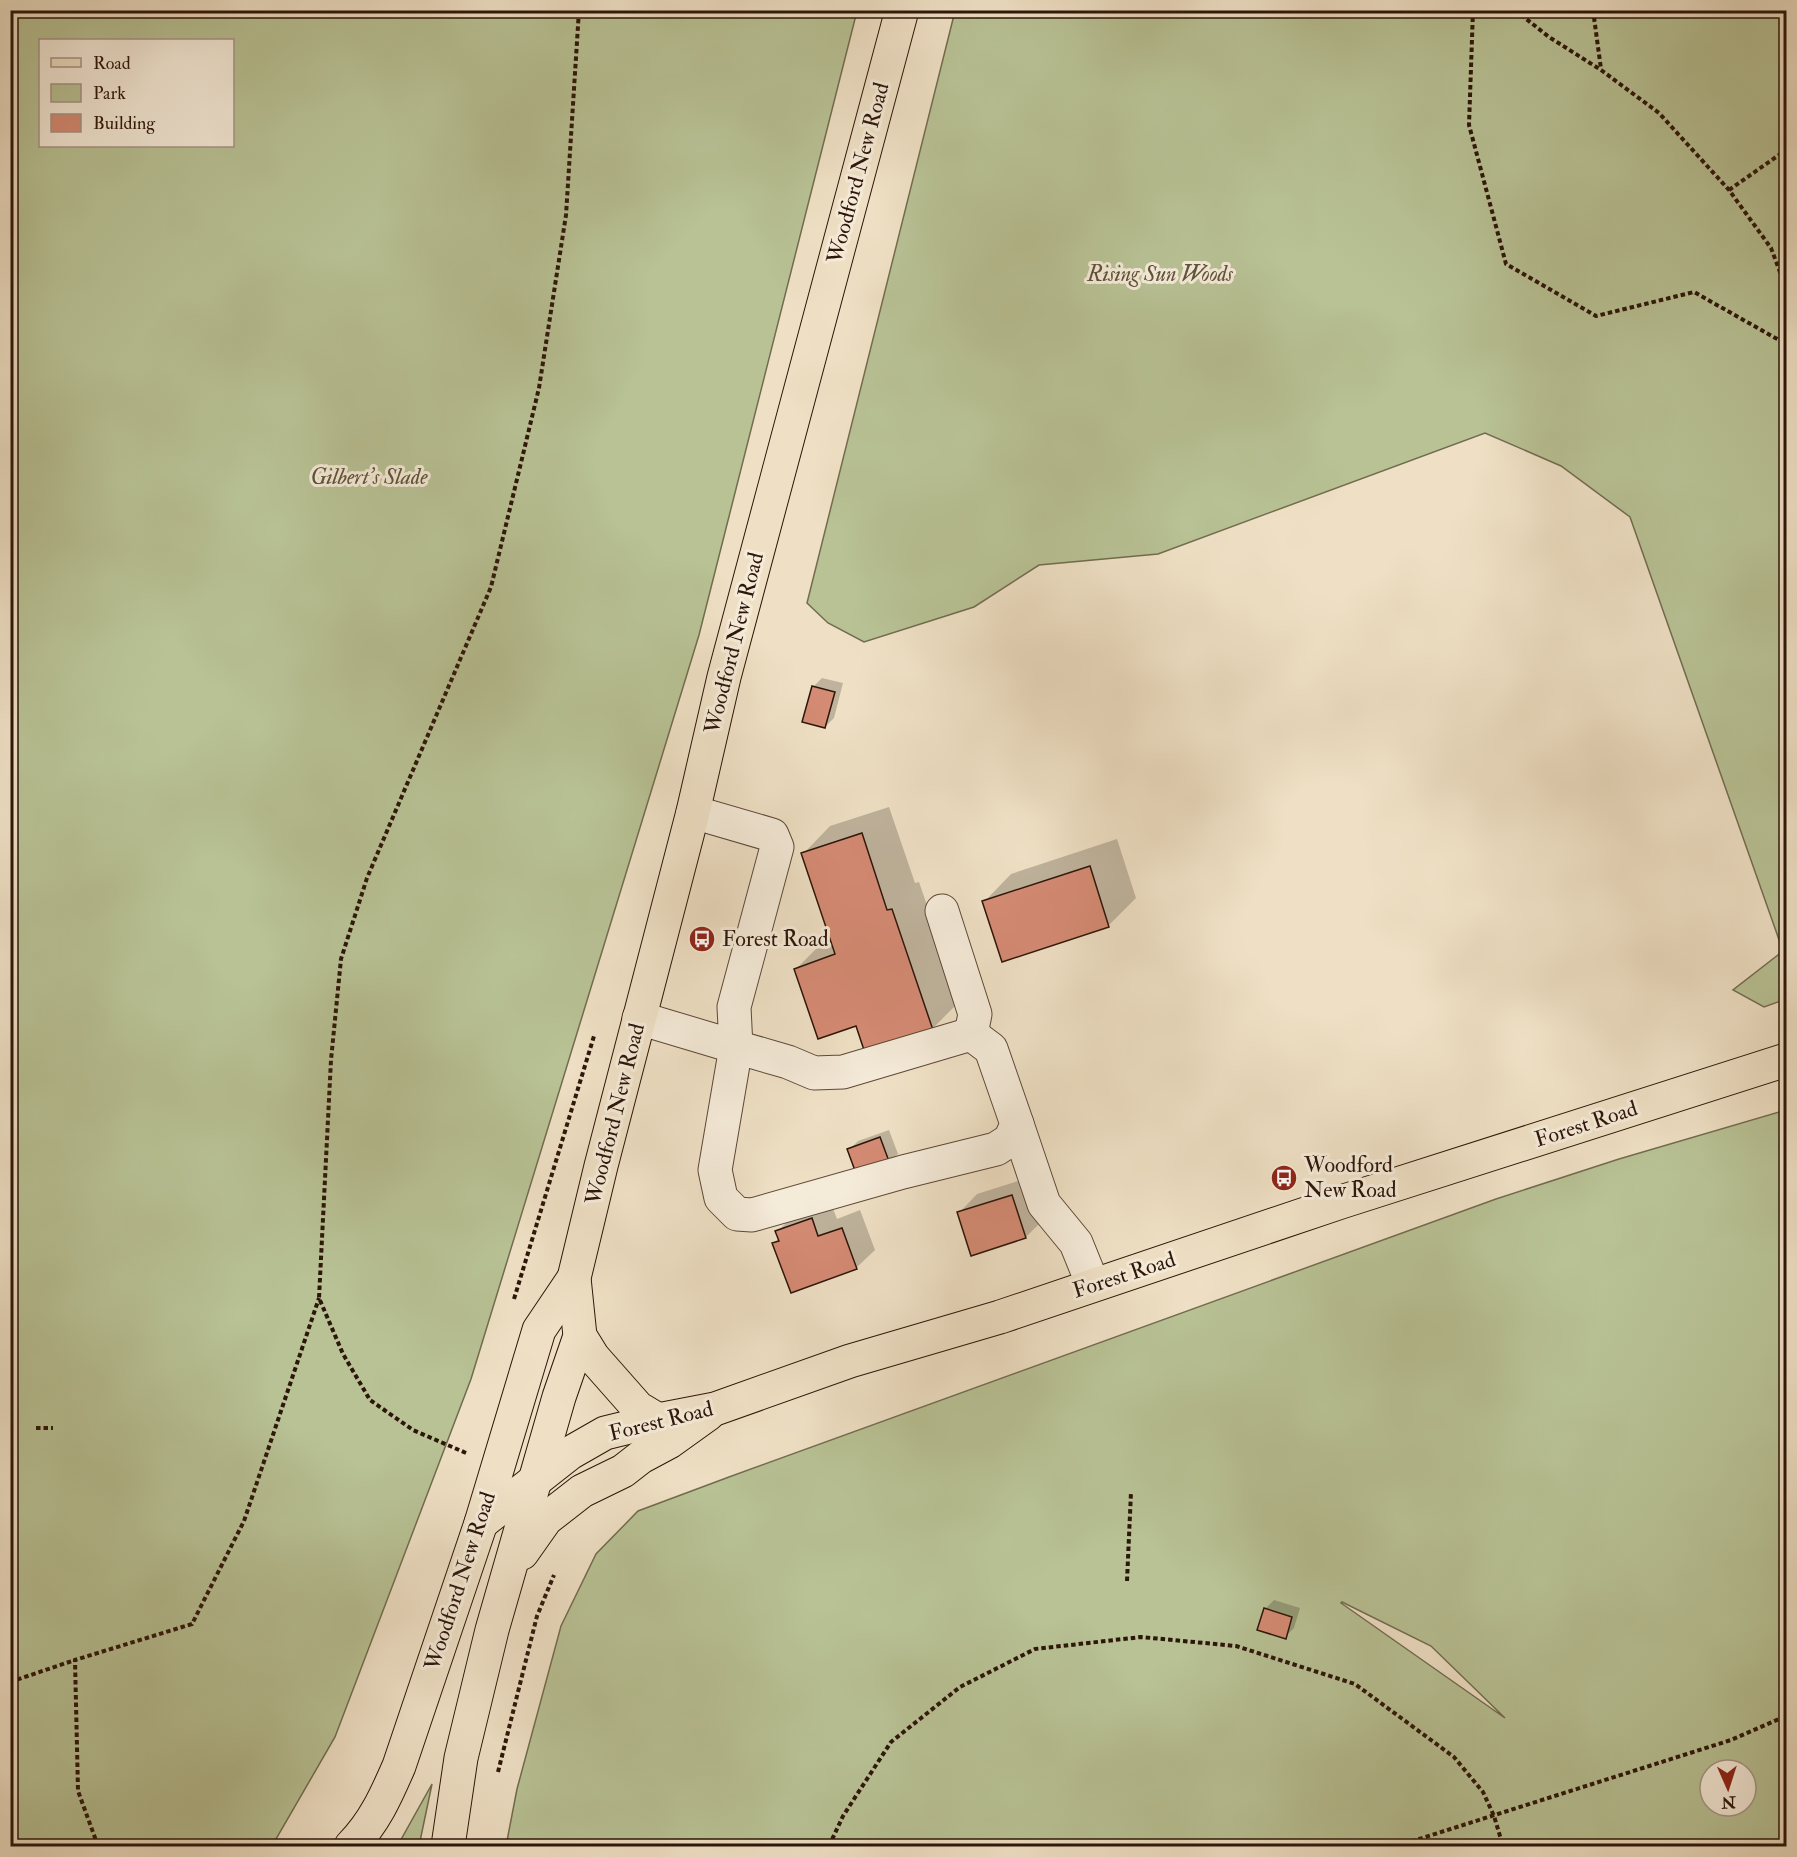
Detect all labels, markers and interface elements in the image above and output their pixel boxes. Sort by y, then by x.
legend [39,39,234,147]
text: Road [93,52,131,75]
street label: Woodford New Road [820,79,896,267]
text: Park [93,82,126,105]
text: Building [93,112,156,135]
park label: Rising Sun Woods [1086,260,1234,288]
park label: Gilbert's Slade [311,463,428,491]
street label: Woodford New Road [698,549,770,738]
bus stop icon: Forest Road [687,924,717,954]
place label: Forest Road [722,925,829,953]
street label: Woodford New Road [579,1020,651,1209]
street label: Forest Road [1531,1094,1641,1154]
place label: Woodford New Road [1303,1151,1397,1204]
bus stop icon: Woodford New Road [1269,1163,1299,1193]
street label: Forest Road [1069,1245,1179,1305]
street label: Forest Road [606,1394,716,1447]
street label: Woodford New Road [418,1488,502,1675]
north arrow [1698,1758,1758,1818]
text: N [1720,1792,1737,1812]

